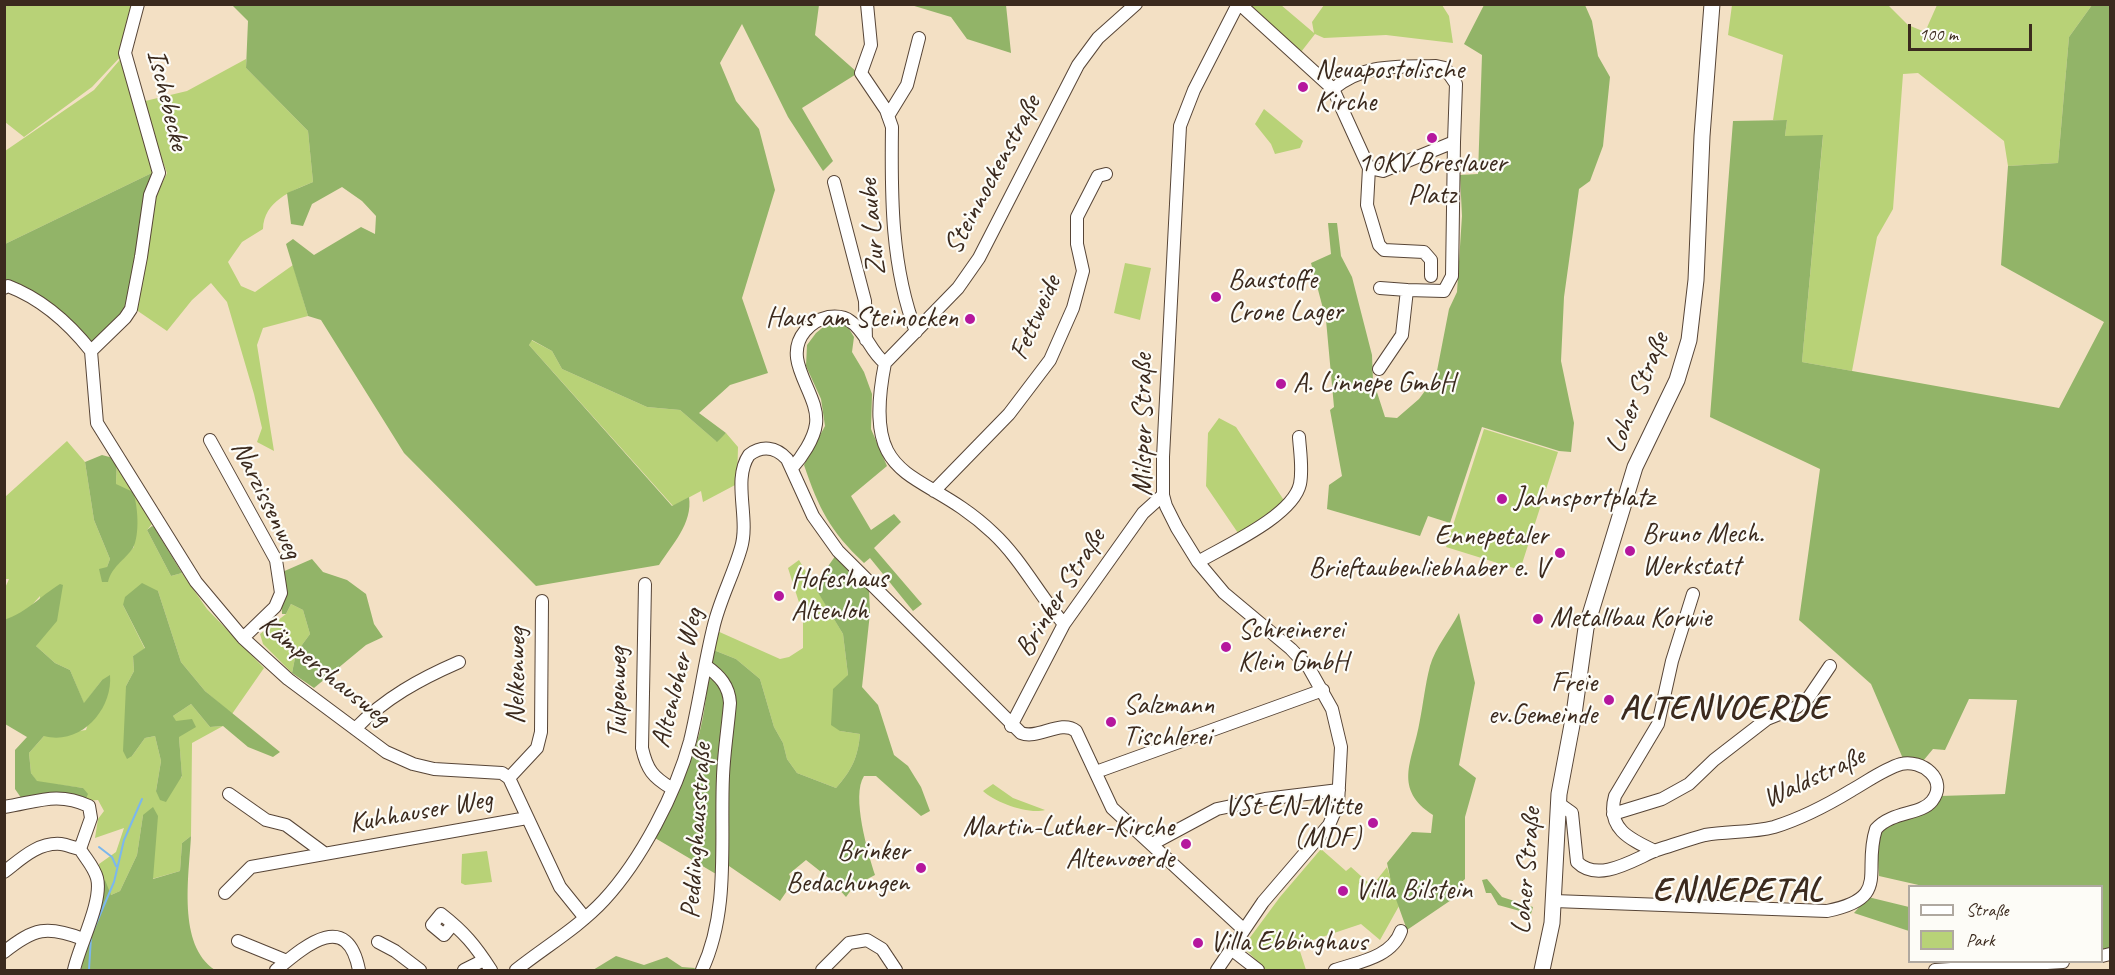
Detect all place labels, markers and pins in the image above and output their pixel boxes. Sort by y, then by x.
place label: Neuapostolische Kirche [1315,54,1464,120]
marker: Neuapostolische Kirche [1296,80,1310,94]
marker: 10KV Breslauer Platz [1425,131,1439,145]
place label: 10KV Breslauer Platz [1358,147,1506,213]
place label: Baustoffe Crone Lager [1228,264,1343,330]
marker: Baustoffe Crone Lager [1209,290,1223,304]
place label: Haus am Steinocken [766,302,958,336]
marker: Haus am Steinocken [963,312,977,326]
place label: A. Linnepe GmbH [1293,367,1455,401]
marker: A. Linnepe GmbH [1274,377,1288,391]
place label: Jahnsportplatz [1514,482,1654,516]
marker: Jahnsportplatz [1495,492,1509,506]
place label: Bruno Mech. Werkstatt [1642,518,1764,584]
place label: Ennepetaler Brieftaubenliebhaber e. V [1308,520,1548,586]
marker: Bruno Mech. Werkstatt [1623,544,1637,558]
marker: Ennepetaler Brieftaubenliebhaber e. V [1553,546,1567,560]
place label: Hofeshaus Altenloh [791,563,888,629]
marker: Hofeshaus Altenloh [772,589,786,603]
place label: Metallbau Korwie [1550,602,1711,636]
marker: Metallbau Korwie [1531,612,1545,626]
place label: Schreinerei Klein GmbH [1238,614,1348,680]
marker: Schreinerei Klein GmbH [1219,640,1233,654]
place label: Freie ev.Gemeinde [1488,667,1597,733]
place label: Salzmann Tischlerei [1123,689,1214,755]
marker: Freie ev.Gemeinde [1602,693,1616,707]
marker: Salzmann Tischlerei [1104,715,1118,729]
place label: VSt EN-Mitte (MDF) [1224,790,1361,856]
place label: Martin-Luther-Kirche Altenvoerde [963,811,1174,877]
marker: VSt EN-Mitte (MDF) [1366,816,1380,830]
place label: Brinker Bedachungen [786,835,909,901]
marker: Martin-Luther-Kirche Altenvoerde [1179,837,1193,851]
marker: Brinker Bedachungen [914,861,928,875]
place label: Villa Bilstein [1355,874,1472,908]
marker: Villa Bilstein [1336,884,1350,898]
place label: Villa Ebbinghaus [1210,926,1367,960]
marker: Villa Ebbinghaus [1191,936,1205,950]

